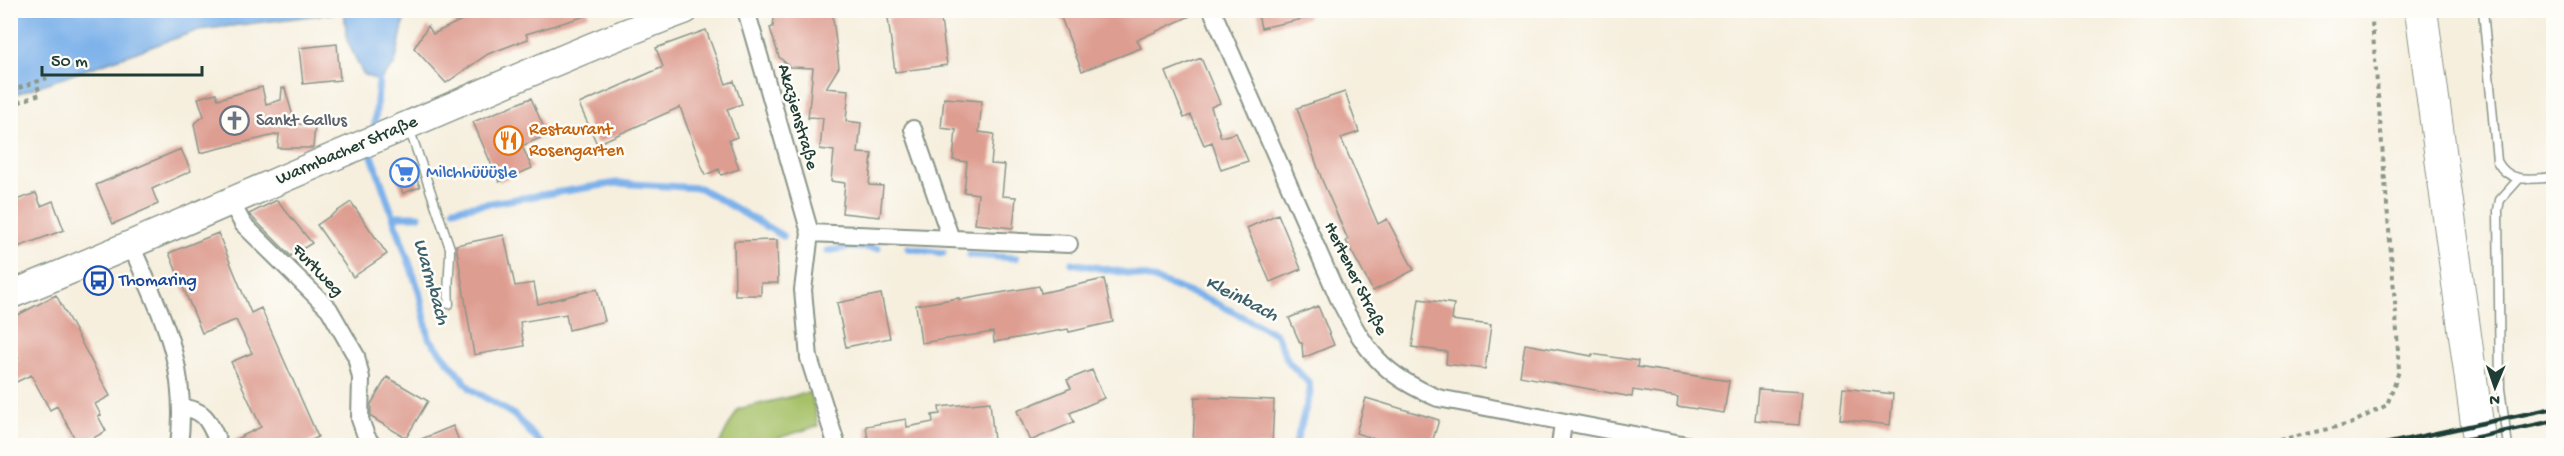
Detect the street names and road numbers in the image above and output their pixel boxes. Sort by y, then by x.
street label: Akazienstraße [772,62,822,173]
street label: Warmbacher Straße [273,111,422,190]
street label: Hertener Straße [1319,219,1392,340]
street label: Furtweg [286,240,347,302]

